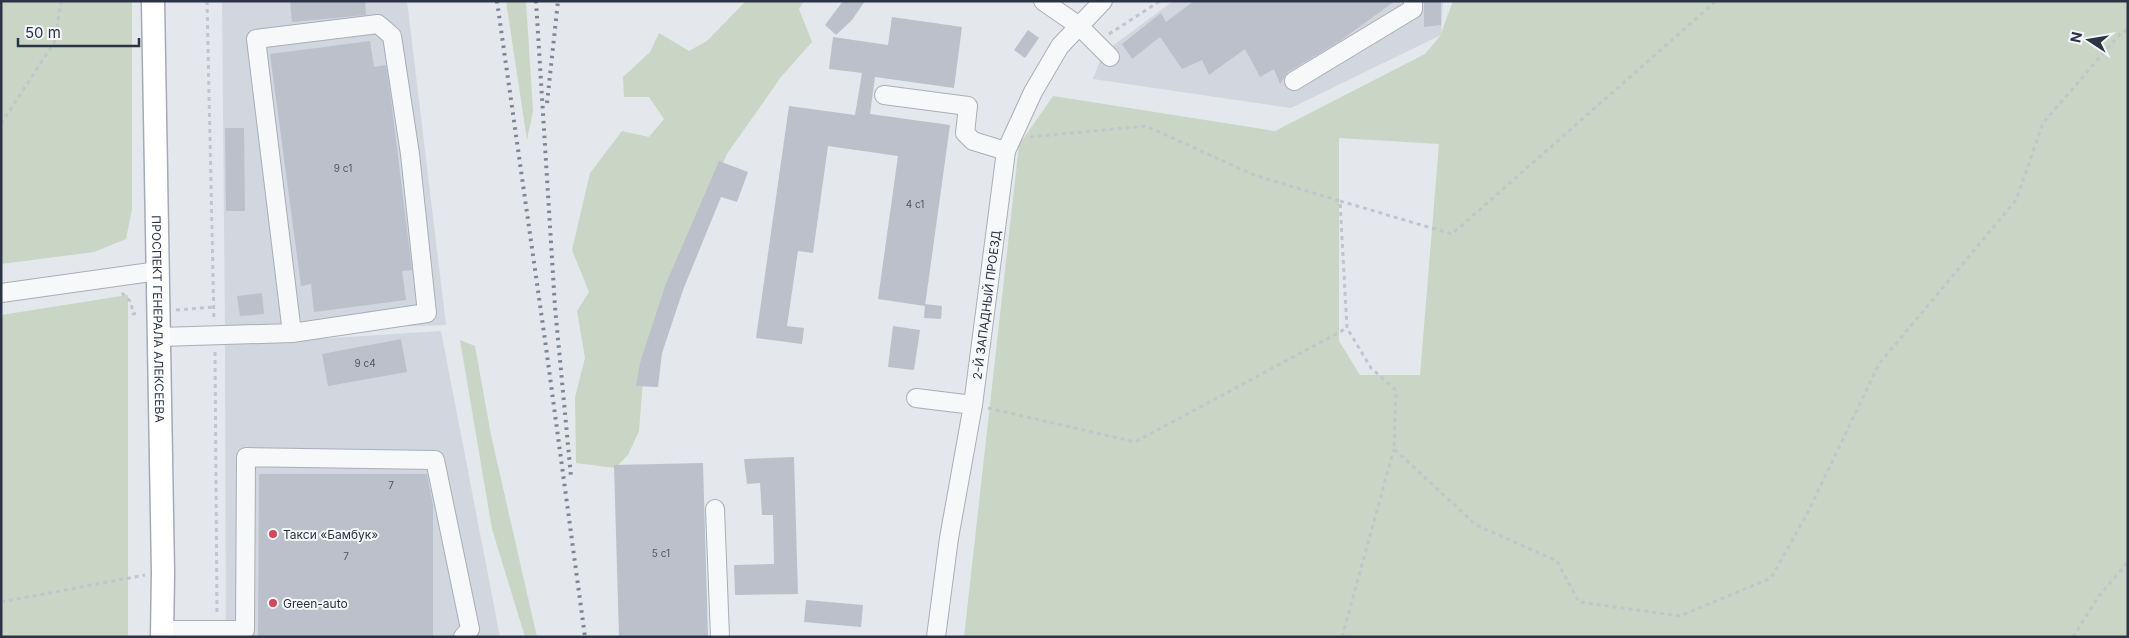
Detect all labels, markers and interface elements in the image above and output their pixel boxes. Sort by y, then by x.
scale bar [18,15,139,47]
north arrow [2064,15,2114,65]
text: 50 m [25,23,61,42]
text: N [2066,30,2085,44]
house number: 9 с1 [334,162,352,174]
house number: 4 с1 [906,198,924,210]
street label: ПРОСПЕКТ ГЕНЕРАЛА АЛЕКСЕЕВА [149,215,168,423]
street label: 2-Й ЗАПАДНЫЙ ПРОЕЗД [969,229,1003,380]
house number: 9 с4 [354,357,376,369]
house number: 7 [388,479,394,491]
place label: Такси «Бамбук» [283,527,378,542]
marker: Такси «Бамбук» [267,528,279,540]
house number: 5 с1 [652,547,670,559]
house number: 7 [343,550,349,562]
place label: Green-auto [283,596,348,611]
marker: Green-auto [267,597,279,609]

